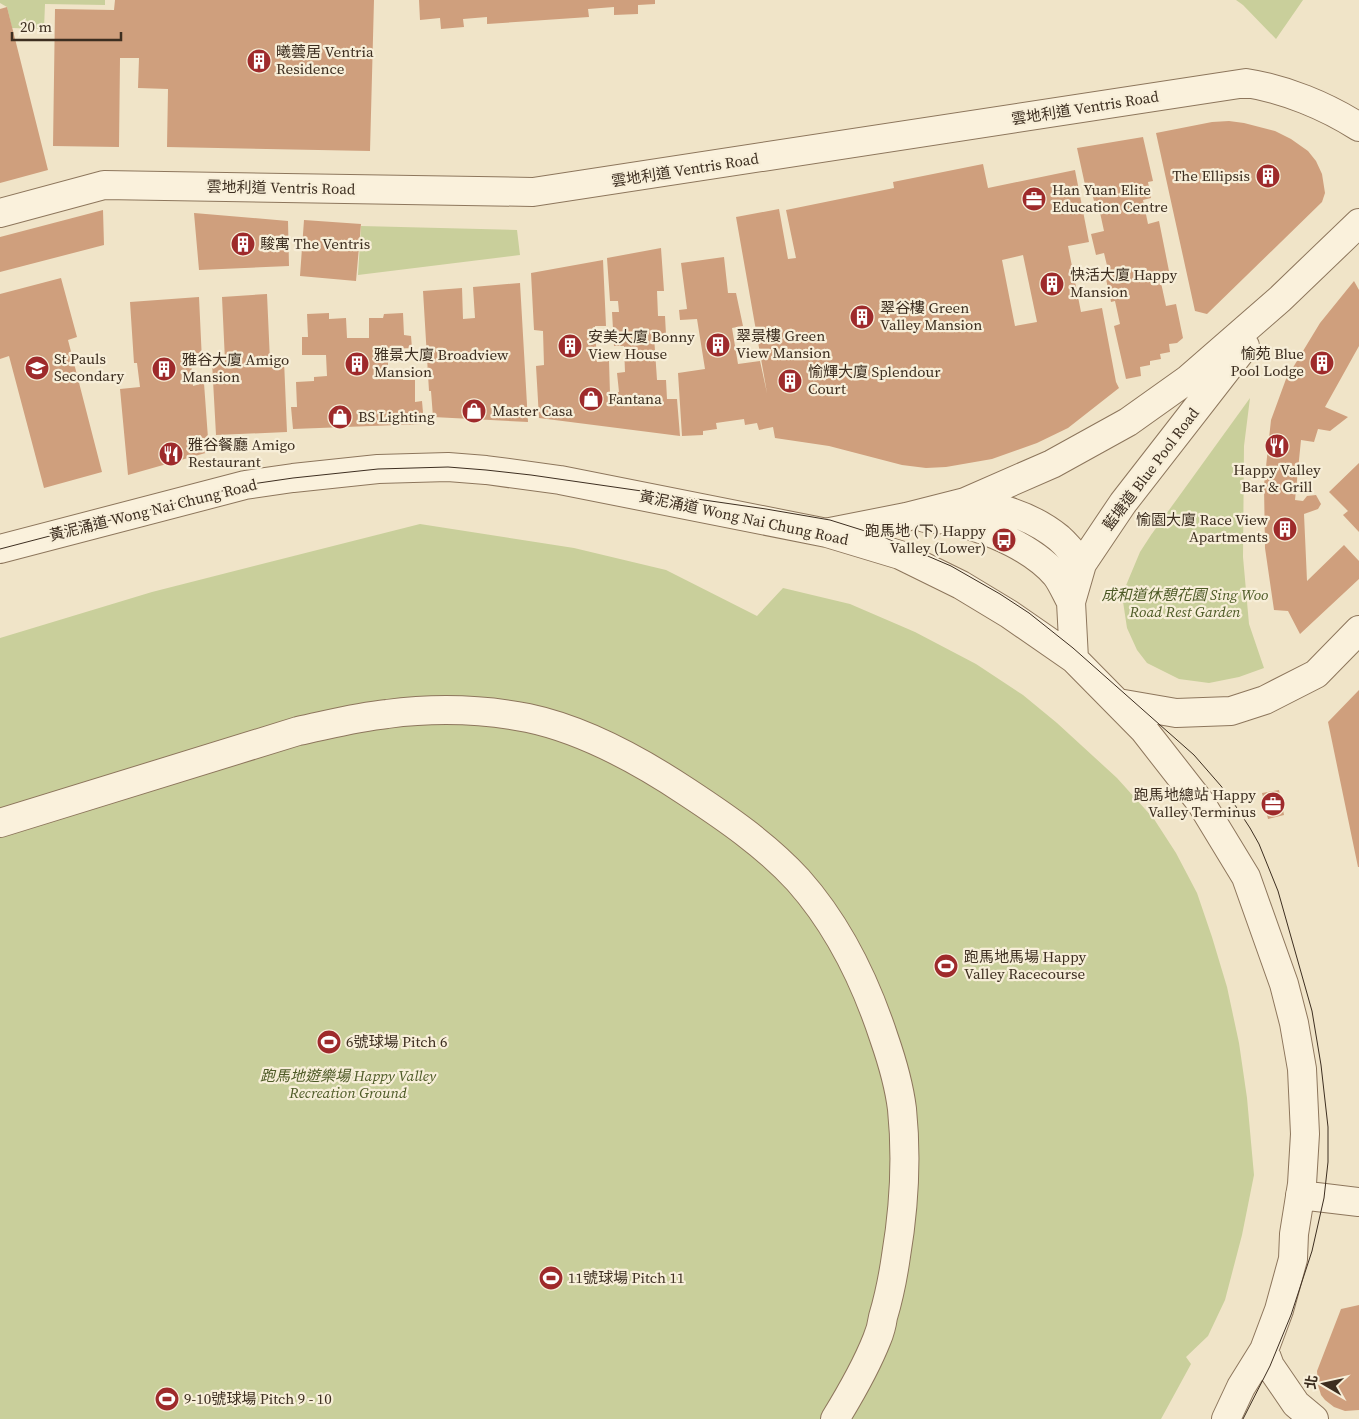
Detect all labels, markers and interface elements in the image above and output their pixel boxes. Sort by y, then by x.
scale bar [12,10,121,42]
text: 20 m [20,16,52,37]
place label: 曦蕓居 Ventria Residence [276,41,374,79]
building icon: 曦蕓居 Ventria Residence [246,48,272,74]
street label: 雲地利道 Ventris Road [1010,85,1161,130]
street label: 雲地利道 Ventris Road [610,147,761,192]
building icon: The Ellipsis [1255,163,1281,189]
place label: The Ellipsis [1172,165,1250,186]
street label: 雲地利道 Ventris Road [206,176,356,199]
place label: Han Yuan Elite Education Centre [1052,179,1168,217]
office icon: Han Yuan Elite Education Centre [1021,186,1047,212]
building icon: 駿寓 The Ventris [230,231,256,257]
place label: 駿寓 The Ventris [260,233,370,254]
place label: 快活大廈 Happy Mansion [1070,264,1178,302]
building icon: 快活大廈 Happy Mansion [1039,271,1065,297]
place label: 翠谷樓 Green Valley Mansion [880,297,982,335]
building icon: 翠谷樓 Green Valley Mansion [849,304,875,330]
place label: 翠景樓 Green View Mansion [736,325,831,363]
place label: 安美大廈 Bonny View House [588,326,695,364]
building icon: 翠景樓 Green View Mansion [705,332,731,358]
building icon: 安美大廈 Bonny View House [557,333,583,359]
place label: 愉苑 Blue Pool Lodge [1230,343,1304,381]
place label: 雅景大廈 Broadview Mansion [374,344,509,382]
place label: St Pauls Secondary [54,348,124,386]
place label: 雅谷大廈 Amigo Mansion [182,349,289,387]
building icon: 愉苑 Blue Pool Lodge [1309,350,1335,376]
building icon: 雅景大廈 Broadview Mansion [344,351,370,377]
school or university icon: St Pauls Secondary [24,355,50,381]
building icon: 雅谷大廈 Amigo Mansion [151,356,177,382]
place label: 愉輝大廈 Splendour Court [808,361,941,399]
building icon: 愉輝大廈 Splendour Court [777,368,803,394]
shop icon: Fantana [578,386,604,412]
place label: Fantana [608,388,662,409]
shop icon: Master Casa [461,398,487,424]
place label: Master Casa [492,400,573,421]
street label: 藍塘道 Blue Pool Road [1097,403,1204,534]
shop icon: BS Lighting [327,404,353,430]
place label: BS Lighting [358,406,435,427]
restaurant icon: Happy Valley Bar & Grill [1264,433,1290,459]
place label: 雅谷餐廳 Amigo Restaurant [188,434,295,472]
restaurant icon: 雅谷餐廳 Amigo Restaurant [158,441,184,467]
place label: Happy Valley Bar & Grill [1233,459,1321,497]
street label: 黃泥涌道 Wong Nai Chung Road [47,473,259,546]
street label: 黃泥涌道 Wong Nai Chung Road [638,485,851,550]
place label: 愉園大廈 Race View Apartments [1136,509,1269,547]
building icon: 愉園大廈 Race View Apartments [1272,516,1298,542]
place label: 跑馬地 (下) Happy Valley (Lower) [865,520,986,558]
bus stop icon: 跑馬地 (下) Happy Valley (Lower) [991,527,1017,553]
park label: 成和道休憩花園 Sing Woo Road Rest Garden [1102,584,1268,622]
place label: 跑馬地總站 Happy Valley Terminus [1134,784,1256,822]
office icon: 跑馬地總站 Happy Valley Terminus [1260,791,1286,817]
place label: 跑馬地馬場 Happy Valley Racecourse [964,946,1087,984]
sports icon: 跑馬地馬場 Happy Valley Racecourse [933,953,959,979]
sports icon: 6號球場 Pitch 6 [316,1029,342,1055]
place label: 6號球場 Pitch 6 [346,1031,448,1052]
park label: 跑馬地遊樂場 Happy Valley Recreation Ground [260,1065,437,1103]
sports icon: 11號球場 Pitch 11 [538,1265,564,1291]
place label: 11號球場 Pitch 11 [568,1267,685,1288]
north arrow [1299,1359,1349,1409]
text: 北 [1300,1373,1322,1390]
sports icon: 9-10號球場 Pitch 9 - 10 [154,1386,180,1412]
place label: 9-10號球場 Pitch 9 - 10 [184,1388,332,1409]

